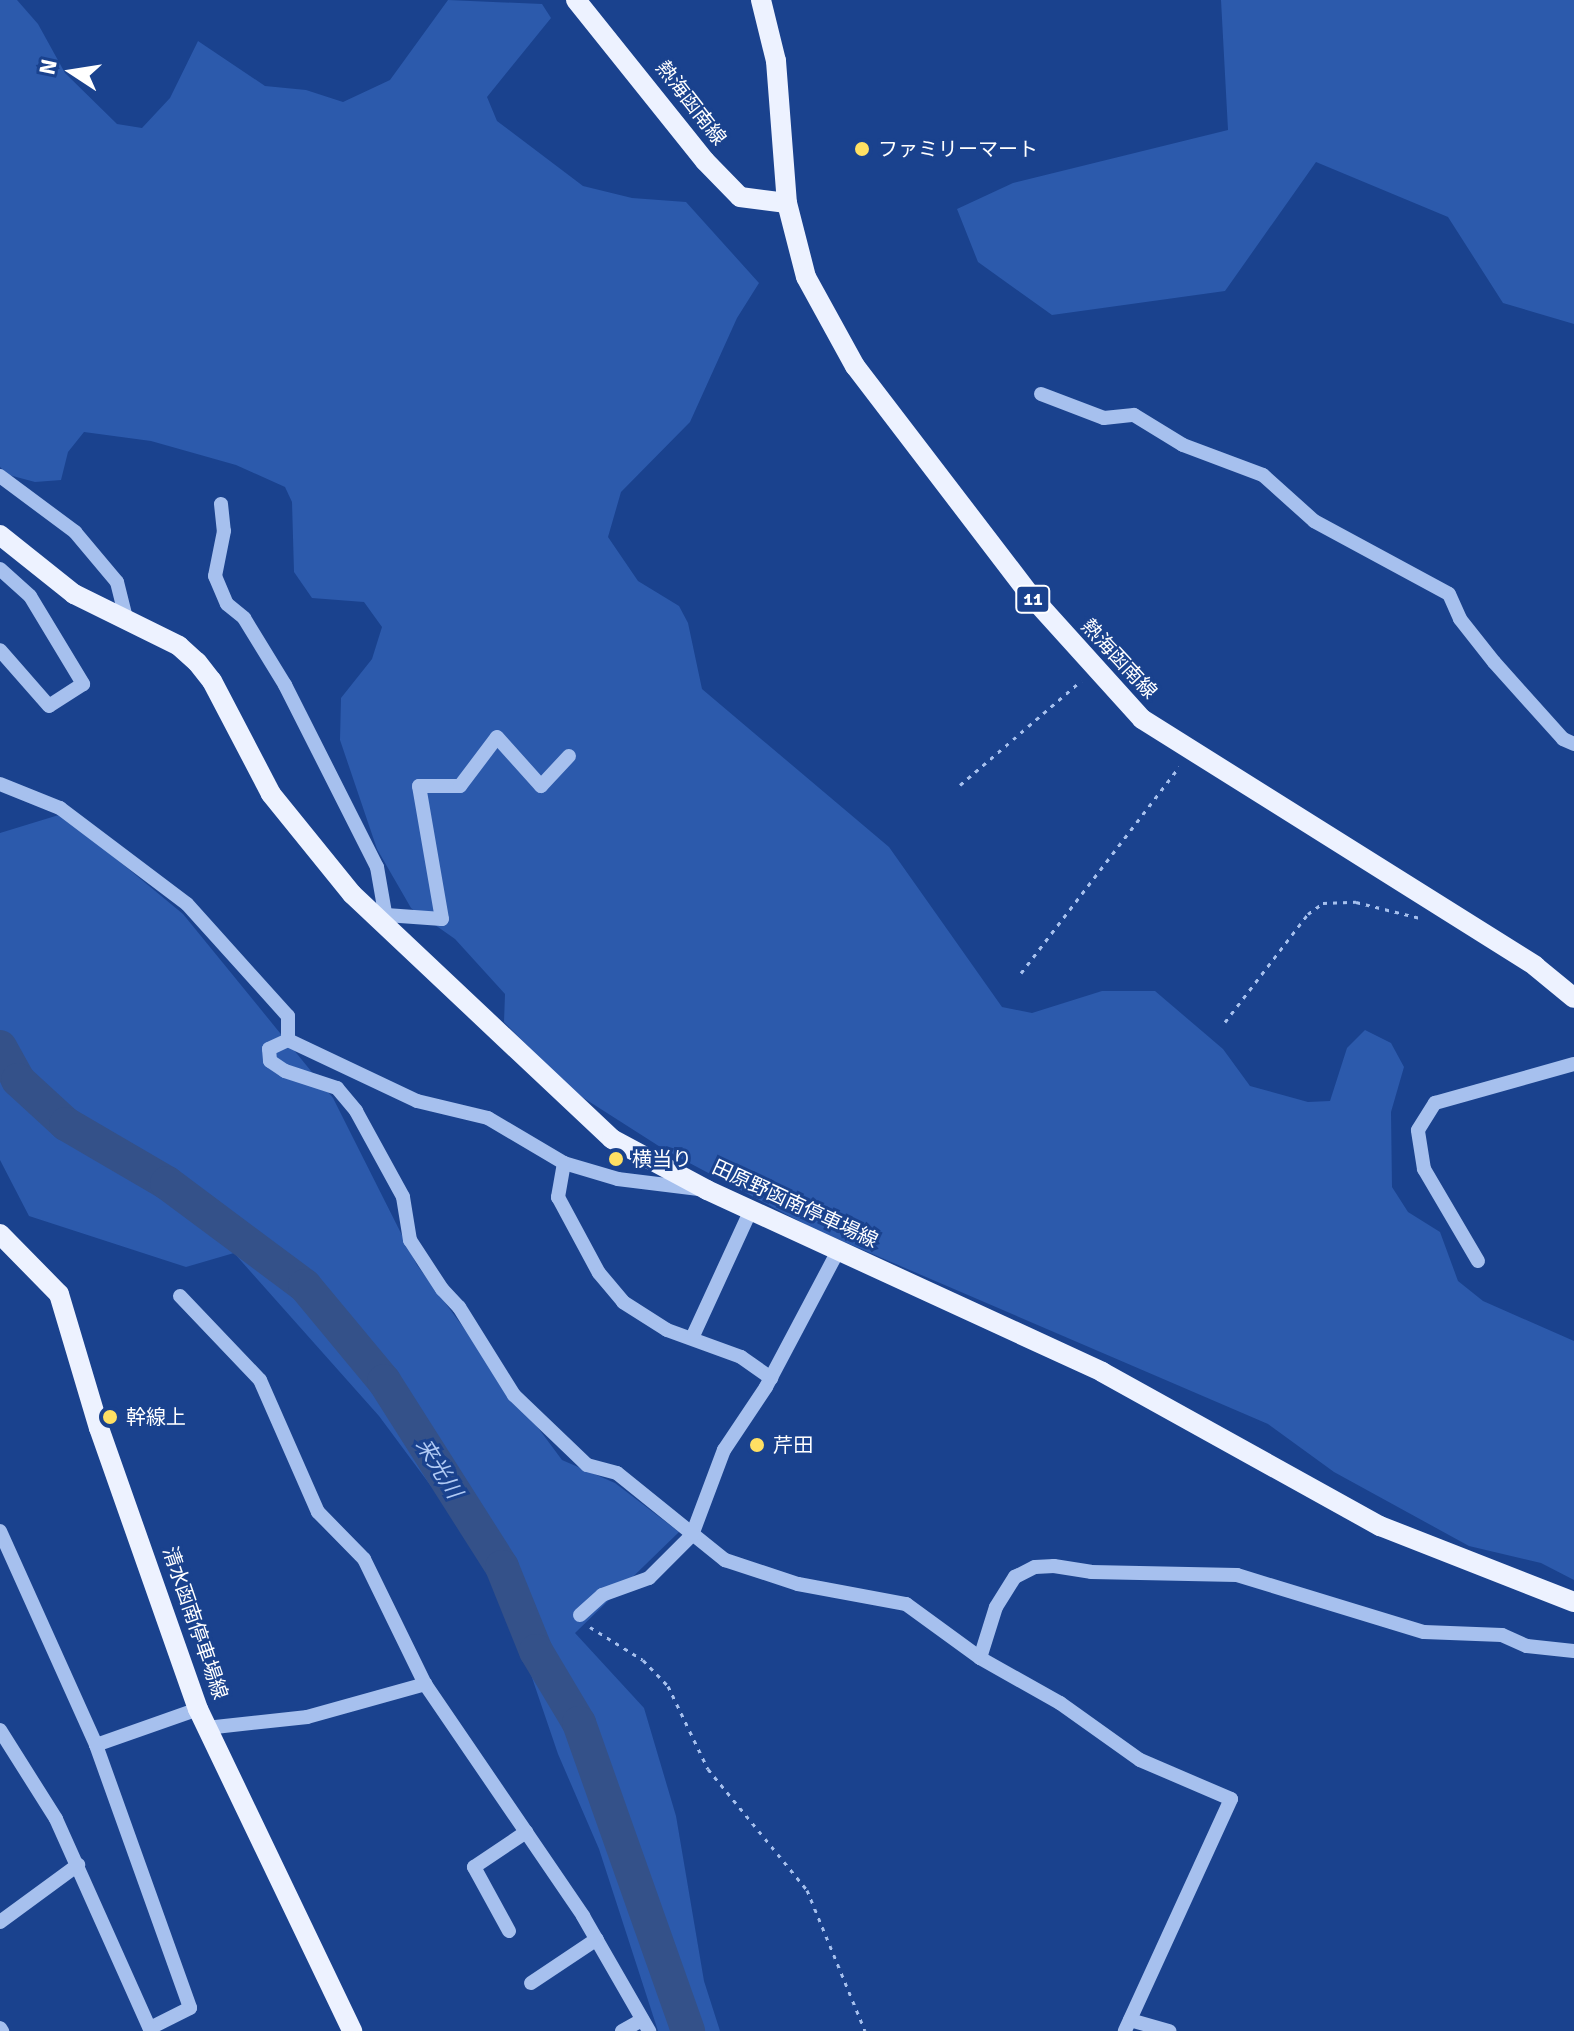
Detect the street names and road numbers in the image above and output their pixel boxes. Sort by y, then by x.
street label: 熱海函南線 [651,56,731,150]
road number: 11 [1015,585,1051,613]
street label: 熱海函南線 [1076,614,1162,704]
street label: 田原野函南停車場線 [708,1155,882,1253]
street label: 清水函南停車場線 [158,1543,232,1703]

